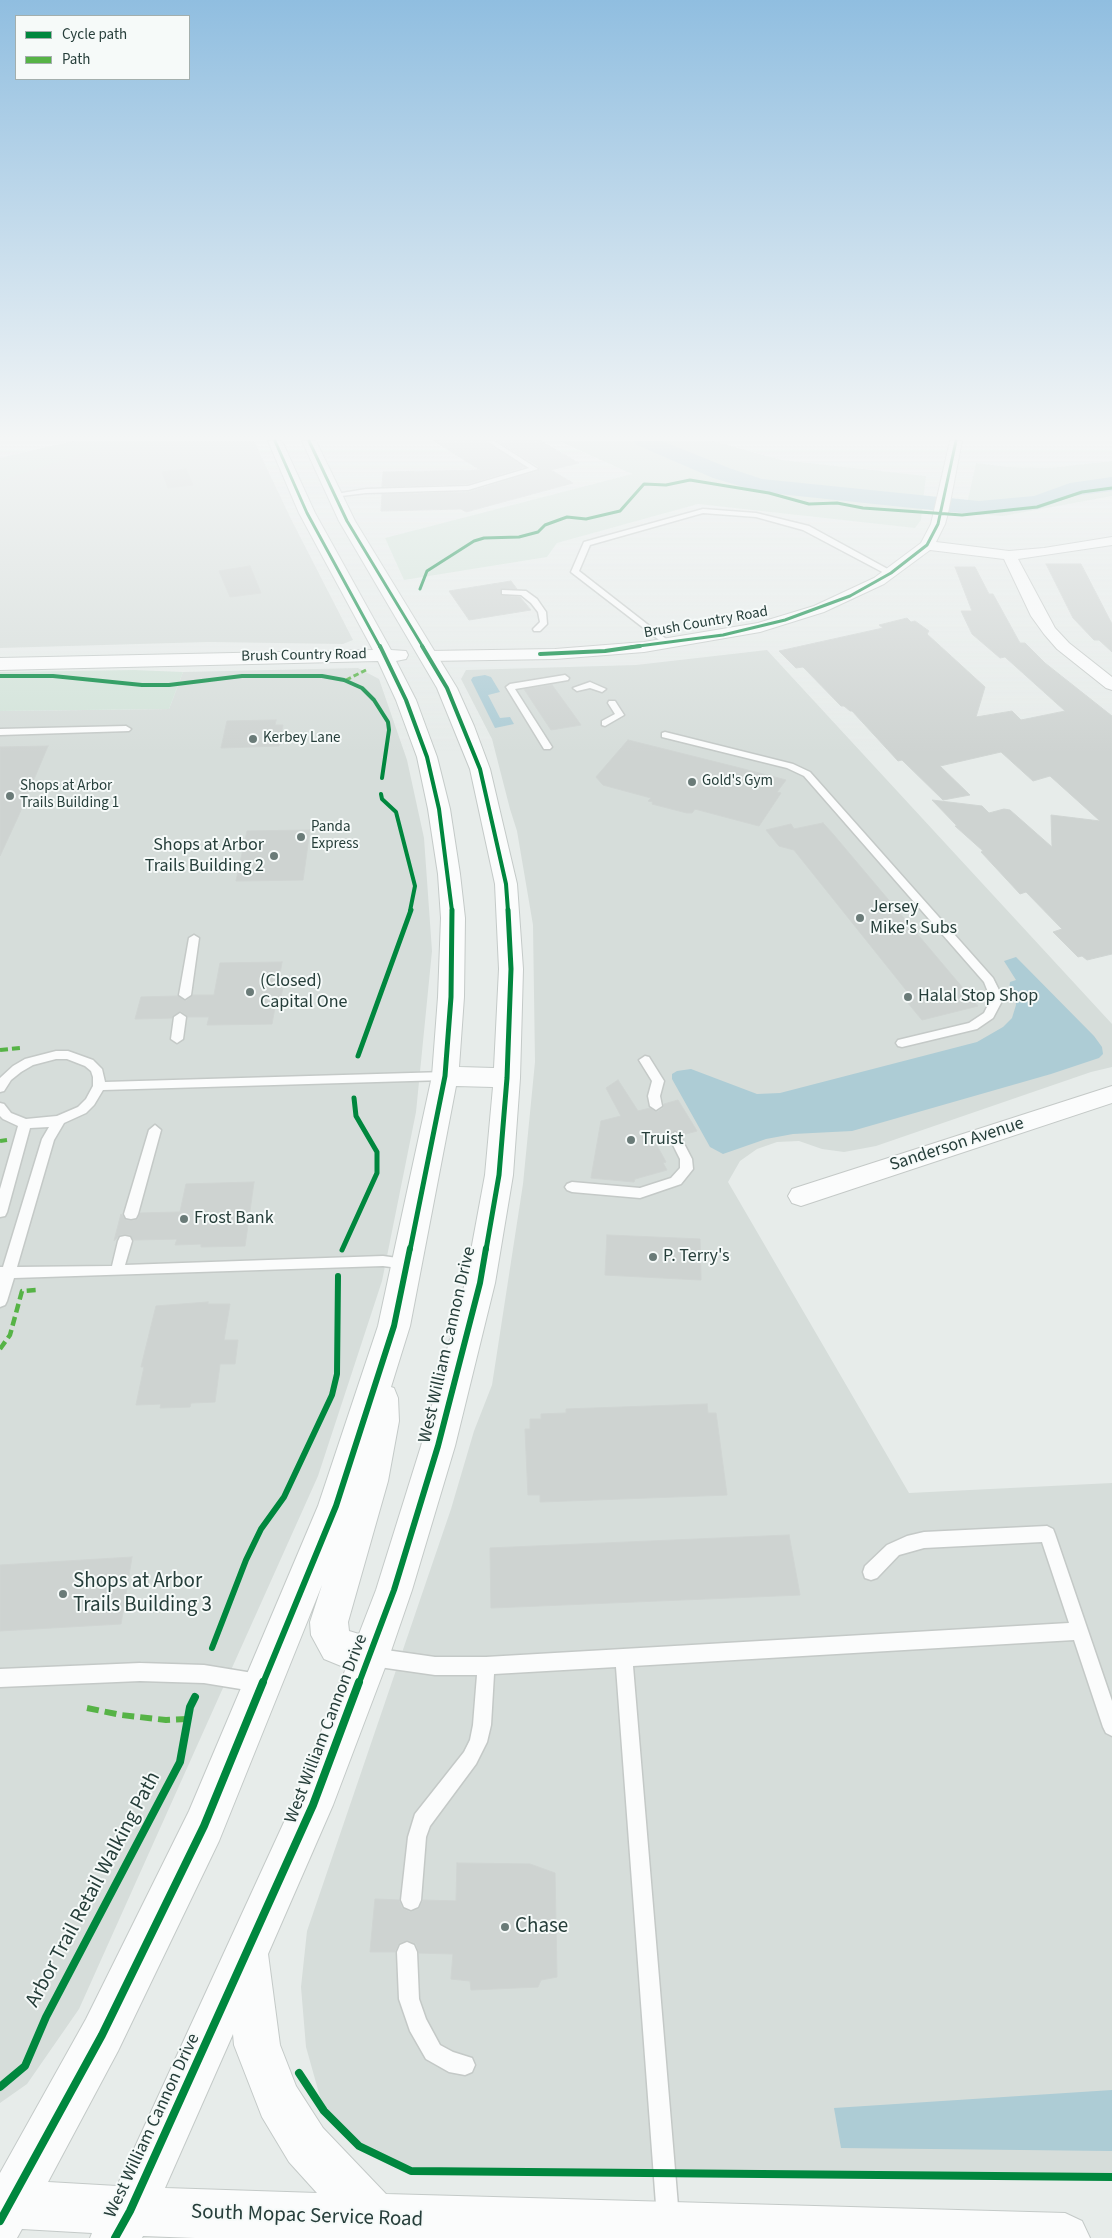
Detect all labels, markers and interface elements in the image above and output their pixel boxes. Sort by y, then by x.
legend [15,15,190,80]
text: Cycle path [62,24,127,45]
text: Path [62,49,90,70]
street label: Brush Country Road [643,603,769,643]
street label: Brush Country Road [241,646,367,666]
place label: Kerbey Lane [263,730,341,748]
marker: Kerbey Lane [247,733,259,745]
place label: Gold's Gym [702,773,773,791]
marker: Gold's Gym [686,776,698,788]
place label: Shops at Arbor Trails Building 1 [20,778,119,813]
marker: Shops at Arbor Trails Building 1 [4,790,16,802]
place label: Panda Express [311,819,359,854]
marker: Panda Express [295,831,307,843]
place label: Shops at Arbor Trails Building 2 [145,835,264,878]
marker: Shops at Arbor Trails Building 2 [268,850,280,862]
place label: Jersey Mike's Subs [870,897,957,940]
marker: Jersey Mike's Subs [854,912,866,924]
place label: (Closed) Capital One [260,971,347,1014]
marker: (Closed) Capital One [244,986,256,998]
place label: Halal Stop Shop [918,986,1038,1008]
marker: Halal Stop Shop [902,991,914,1003]
street label: Sanderson Avenue [887,1113,1027,1177]
place label: Truist [641,1129,684,1151]
marker: Truist [625,1134,637,1146]
place label: Frost Bank [194,1208,274,1230]
marker: Frost Bank [178,1213,190,1225]
street label: West William Cannon Drive [415,1245,481,1445]
place label: P. Terry's [663,1246,730,1268]
marker: P. Terry's [647,1251,659,1263]
place label: Shops at Arbor Trails Building 3 [73,1569,212,1619]
marker: Shops at Arbor Trails Building 3 [57,1588,69,1600]
street label: West William Cannon Drive [281,1631,373,1827]
street label: Arbor Trail Retail Walking Path [21,1768,167,2012]
place label: Chase [515,1914,568,1940]
marker: Chase [499,1921,511,1933]
street label: West William Cannon Drive [101,2030,205,2222]
street label: South Mopac Service Road [190,2200,424,2234]

